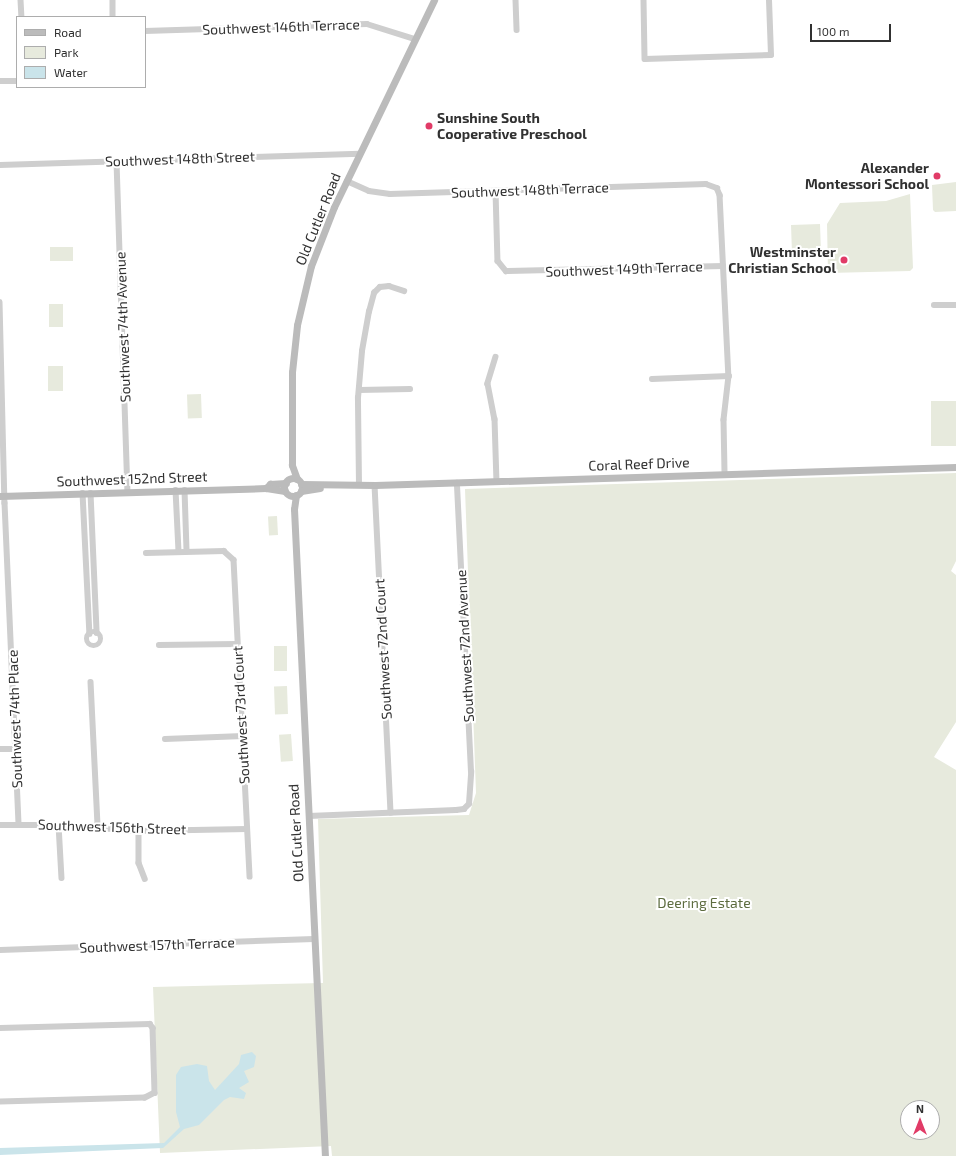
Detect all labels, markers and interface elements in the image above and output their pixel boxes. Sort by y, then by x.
legend [16,16,146,88]
street label: Southwest 146th Terrace [202,16,360,38]
scale bar [812,16,893,42]
text: 100 m [817,24,849,38]
text: Road [54,25,82,39]
text: Park [54,45,79,59]
text: Water [54,65,88,79]
place label: Sunshine South Cooperative Preschool [437,110,587,142]
marker: Sunshine South Cooperative Preschool [424,121,434,131]
street label: Southwest 148th Street [105,148,255,170]
place label: Alexander Montessori School [805,160,929,192]
street label: Old Cutler Road [292,170,344,268]
marker: Alexander Montessori School [932,171,942,181]
street label: Southwest 148th Terrace [451,179,609,201]
place label: Westminster Christian School [728,244,836,276]
street label: Southwest 74th Avenue [112,251,134,403]
marker: Westminster Christian School [839,255,849,265]
street label: Southwest 149th Terrace [545,258,703,280]
street label: Coral Reef Drive [588,454,690,474]
street label: Southwest 152nd Street [56,468,208,490]
street label: Southwest 72nd Avenue [453,569,477,723]
street label: Southwest 72nd Court [371,578,395,720]
street label: Southwest 73rd Court [229,646,253,784]
street label: Southwest 74th Place [4,649,26,789]
street label: Old Cutler Road [285,783,307,883]
street label: Southwest 156th Street [38,816,186,838]
park label: Deering Estate [657,895,751,911]
street label: Southwest 157th Terrace [79,934,235,956]
north arrow [900,1100,940,1140]
text: N [916,1102,924,1115]

